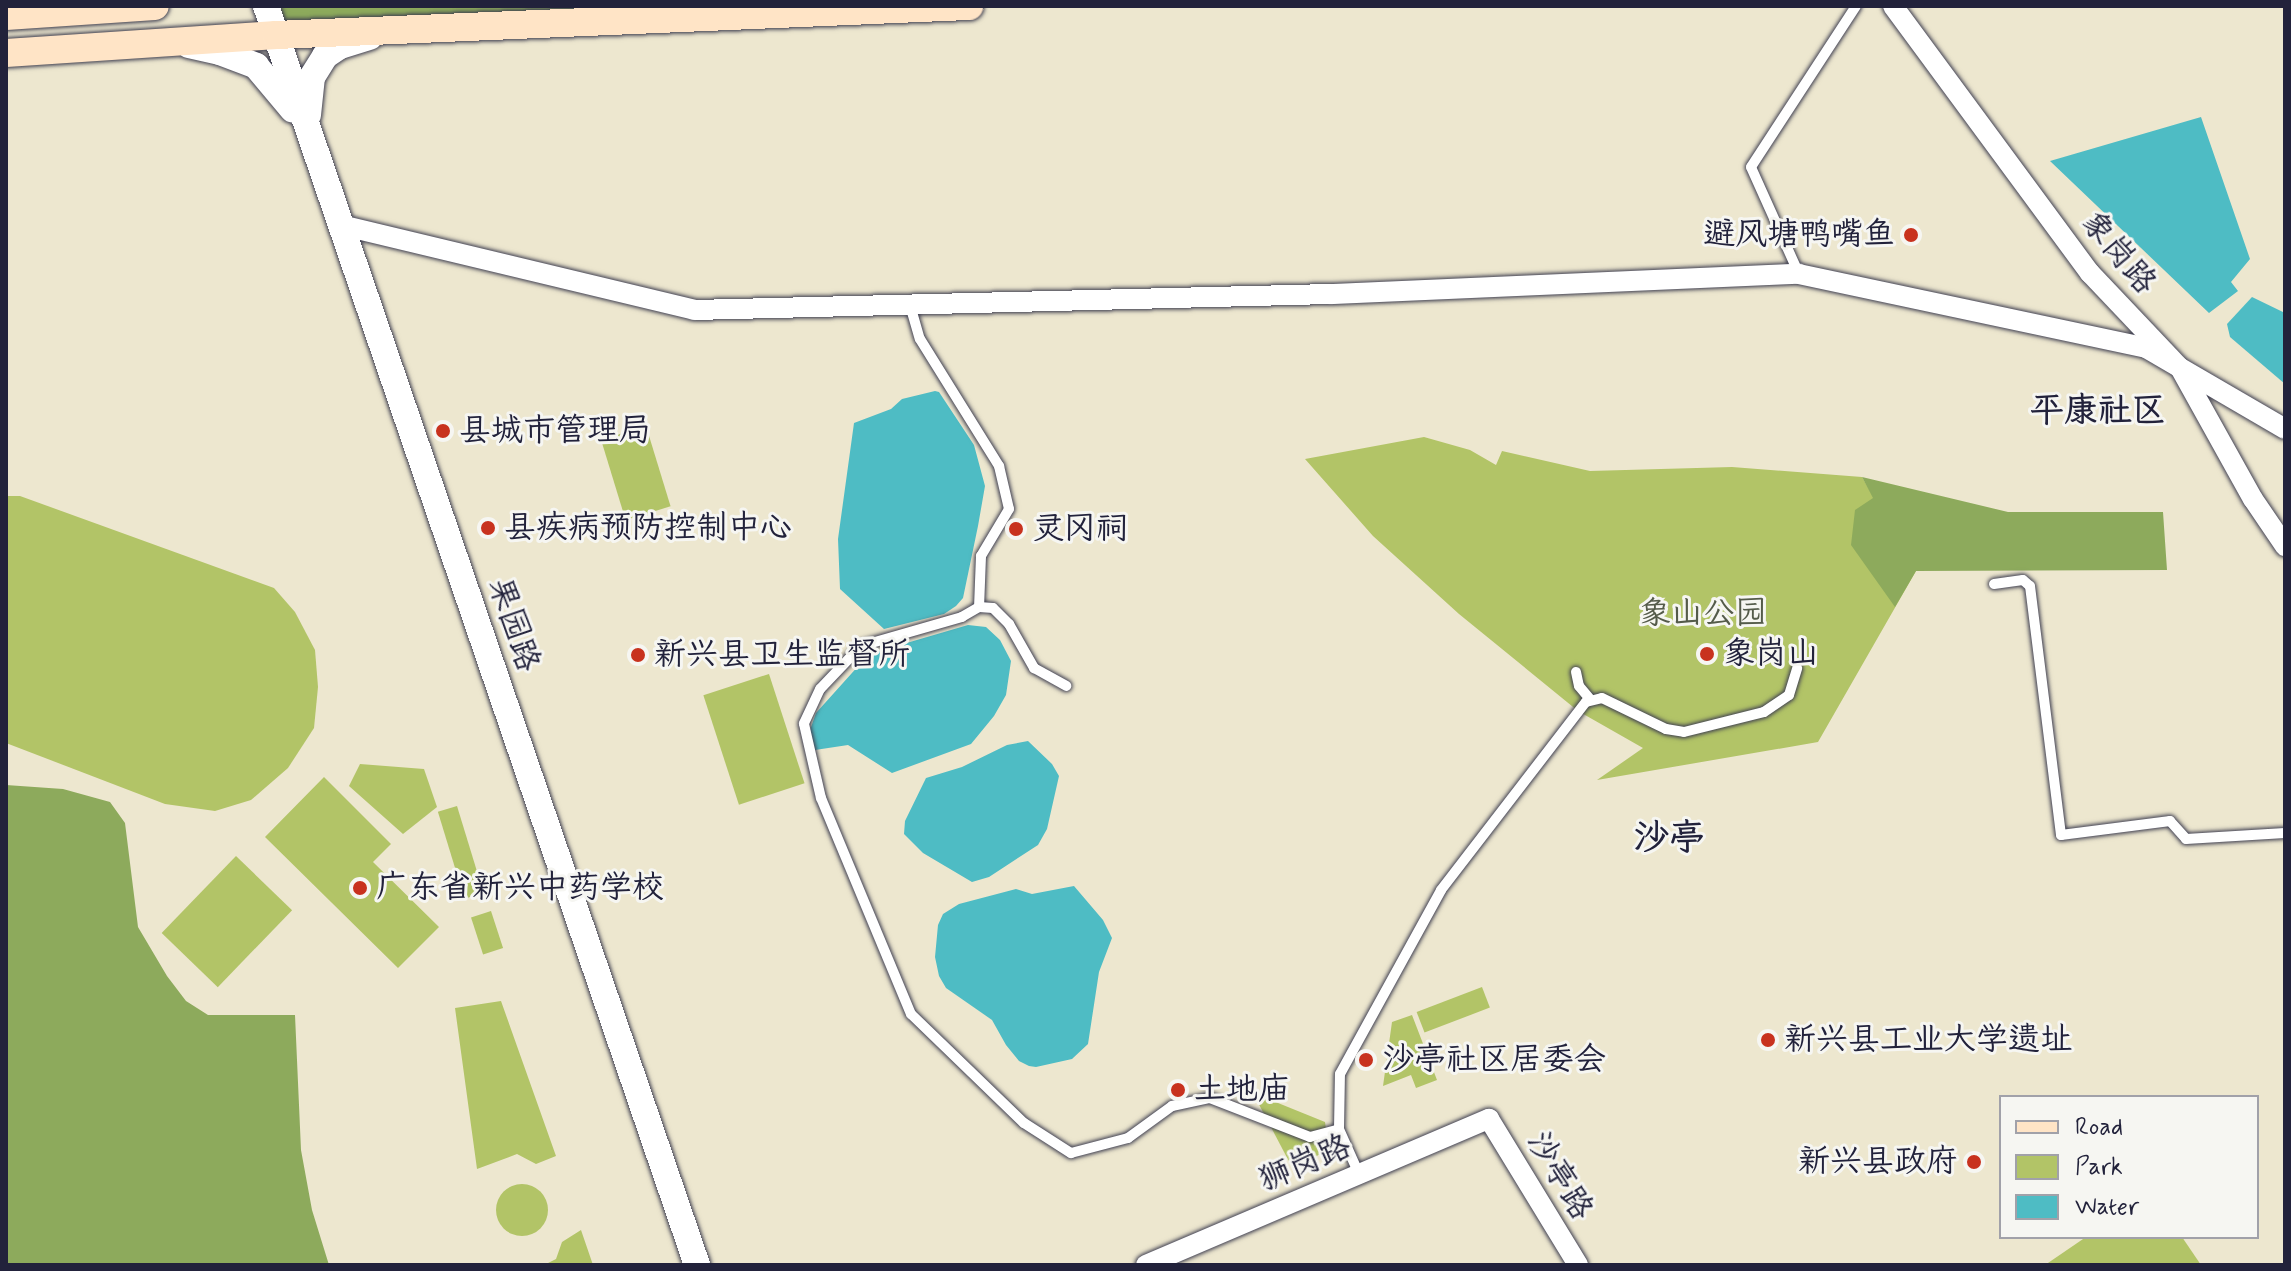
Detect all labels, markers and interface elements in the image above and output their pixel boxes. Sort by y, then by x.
street label: 象岗路 [2072,204,2164,302]
place label: 避风塘鸭嘴鱼 [1703,216,1895,254]
marker: 避风塘鸭嘴鱼 [1902,226,1920,244]
district label: 平康社区 [2030,392,2166,432]
place label: 县城市管理局 [459,412,651,450]
marker: 县城市管理局 [434,422,452,440]
place label: 县疾病预防控制中心 [504,509,792,547]
place label: 灵冈祠 [1032,510,1128,548]
marker: 县疾病预防控制中心 [479,519,497,537]
marker: 灵冈祠 [1007,520,1025,538]
street label: 果园路 [479,573,547,677]
park label: 象山公园 [1639,595,1767,633]
place label: 象岗山 [1723,635,1819,673]
place label: 新兴县卫生监督所 [654,636,910,674]
marker: 象岗山 [1698,645,1716,663]
marker: 新兴县卫生监督所 [629,646,647,664]
district label: 沙亭 [1633,818,1705,862]
place label: 广东省新兴中药学校 [376,869,664,907]
marker: 广东省新兴中药学校 [351,879,369,897]
place label: 新兴县工业大学遗址 [1784,1021,2072,1059]
marker: 新兴县工业大学遗址 [1759,1031,1777,1049]
place label: 沙亭社区居委会 [1382,1041,1606,1079]
marker: 沙亭社区居委会 [1357,1051,1375,1069]
place label: 土地庙 [1194,1071,1290,1109]
marker: 土地庙 [1169,1081,1187,1099]
legend [1999,1095,2259,1239]
text: Road [2075,1112,2123,1143]
street label: 沙亭路 [1518,1125,1600,1227]
street label: 狮岗路 [1253,1128,1357,1200]
place label: 新兴县政府 [1798,1143,1958,1181]
text: Park [2075,1152,2123,1183]
marker: 新兴县政府 [1965,1153,1983,1171]
text: Water [2075,1192,2139,1223]

